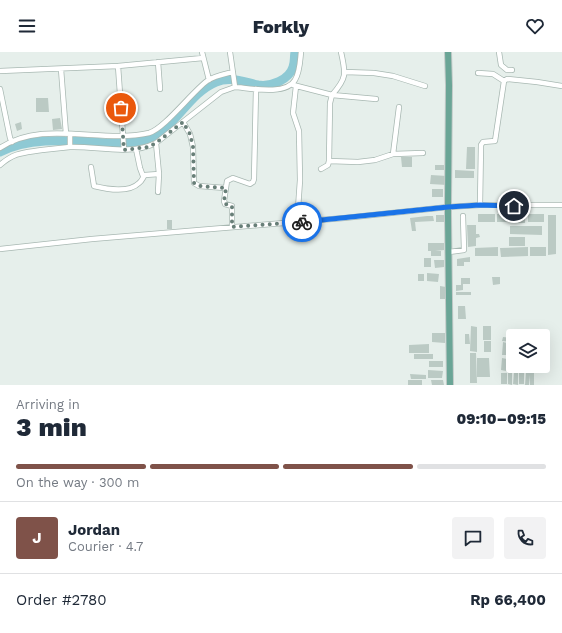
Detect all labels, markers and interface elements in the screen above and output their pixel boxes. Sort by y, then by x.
icon: menu [16,15,38,37]
icon: heart [524,15,546,37]
text: Forkly [253,16,309,37]
pin [104,91,138,125]
icon: bag [110,97,132,119]
pin [497,189,531,223]
icon: home [503,195,525,217]
courier [282,202,322,242]
icon: bike [291,211,313,233]
map controls [506,329,550,373]
button: layers [506,329,550,373]
text: Arriving in [16,397,80,412]
text: 09:10–09:15 [456,410,546,428]
text: 3 min [16,412,87,442]
text: On the way · 300 m [16,475,140,490]
button: chat [452,517,494,559]
button: phone [504,517,546,559]
text: Jordan [68,521,120,539]
text: J [32,529,42,547]
text: Courier · 4.7 [68,539,143,554]
text: Order #2780 [16,591,107,609]
text: Rp 66,400 [470,591,546,609]

